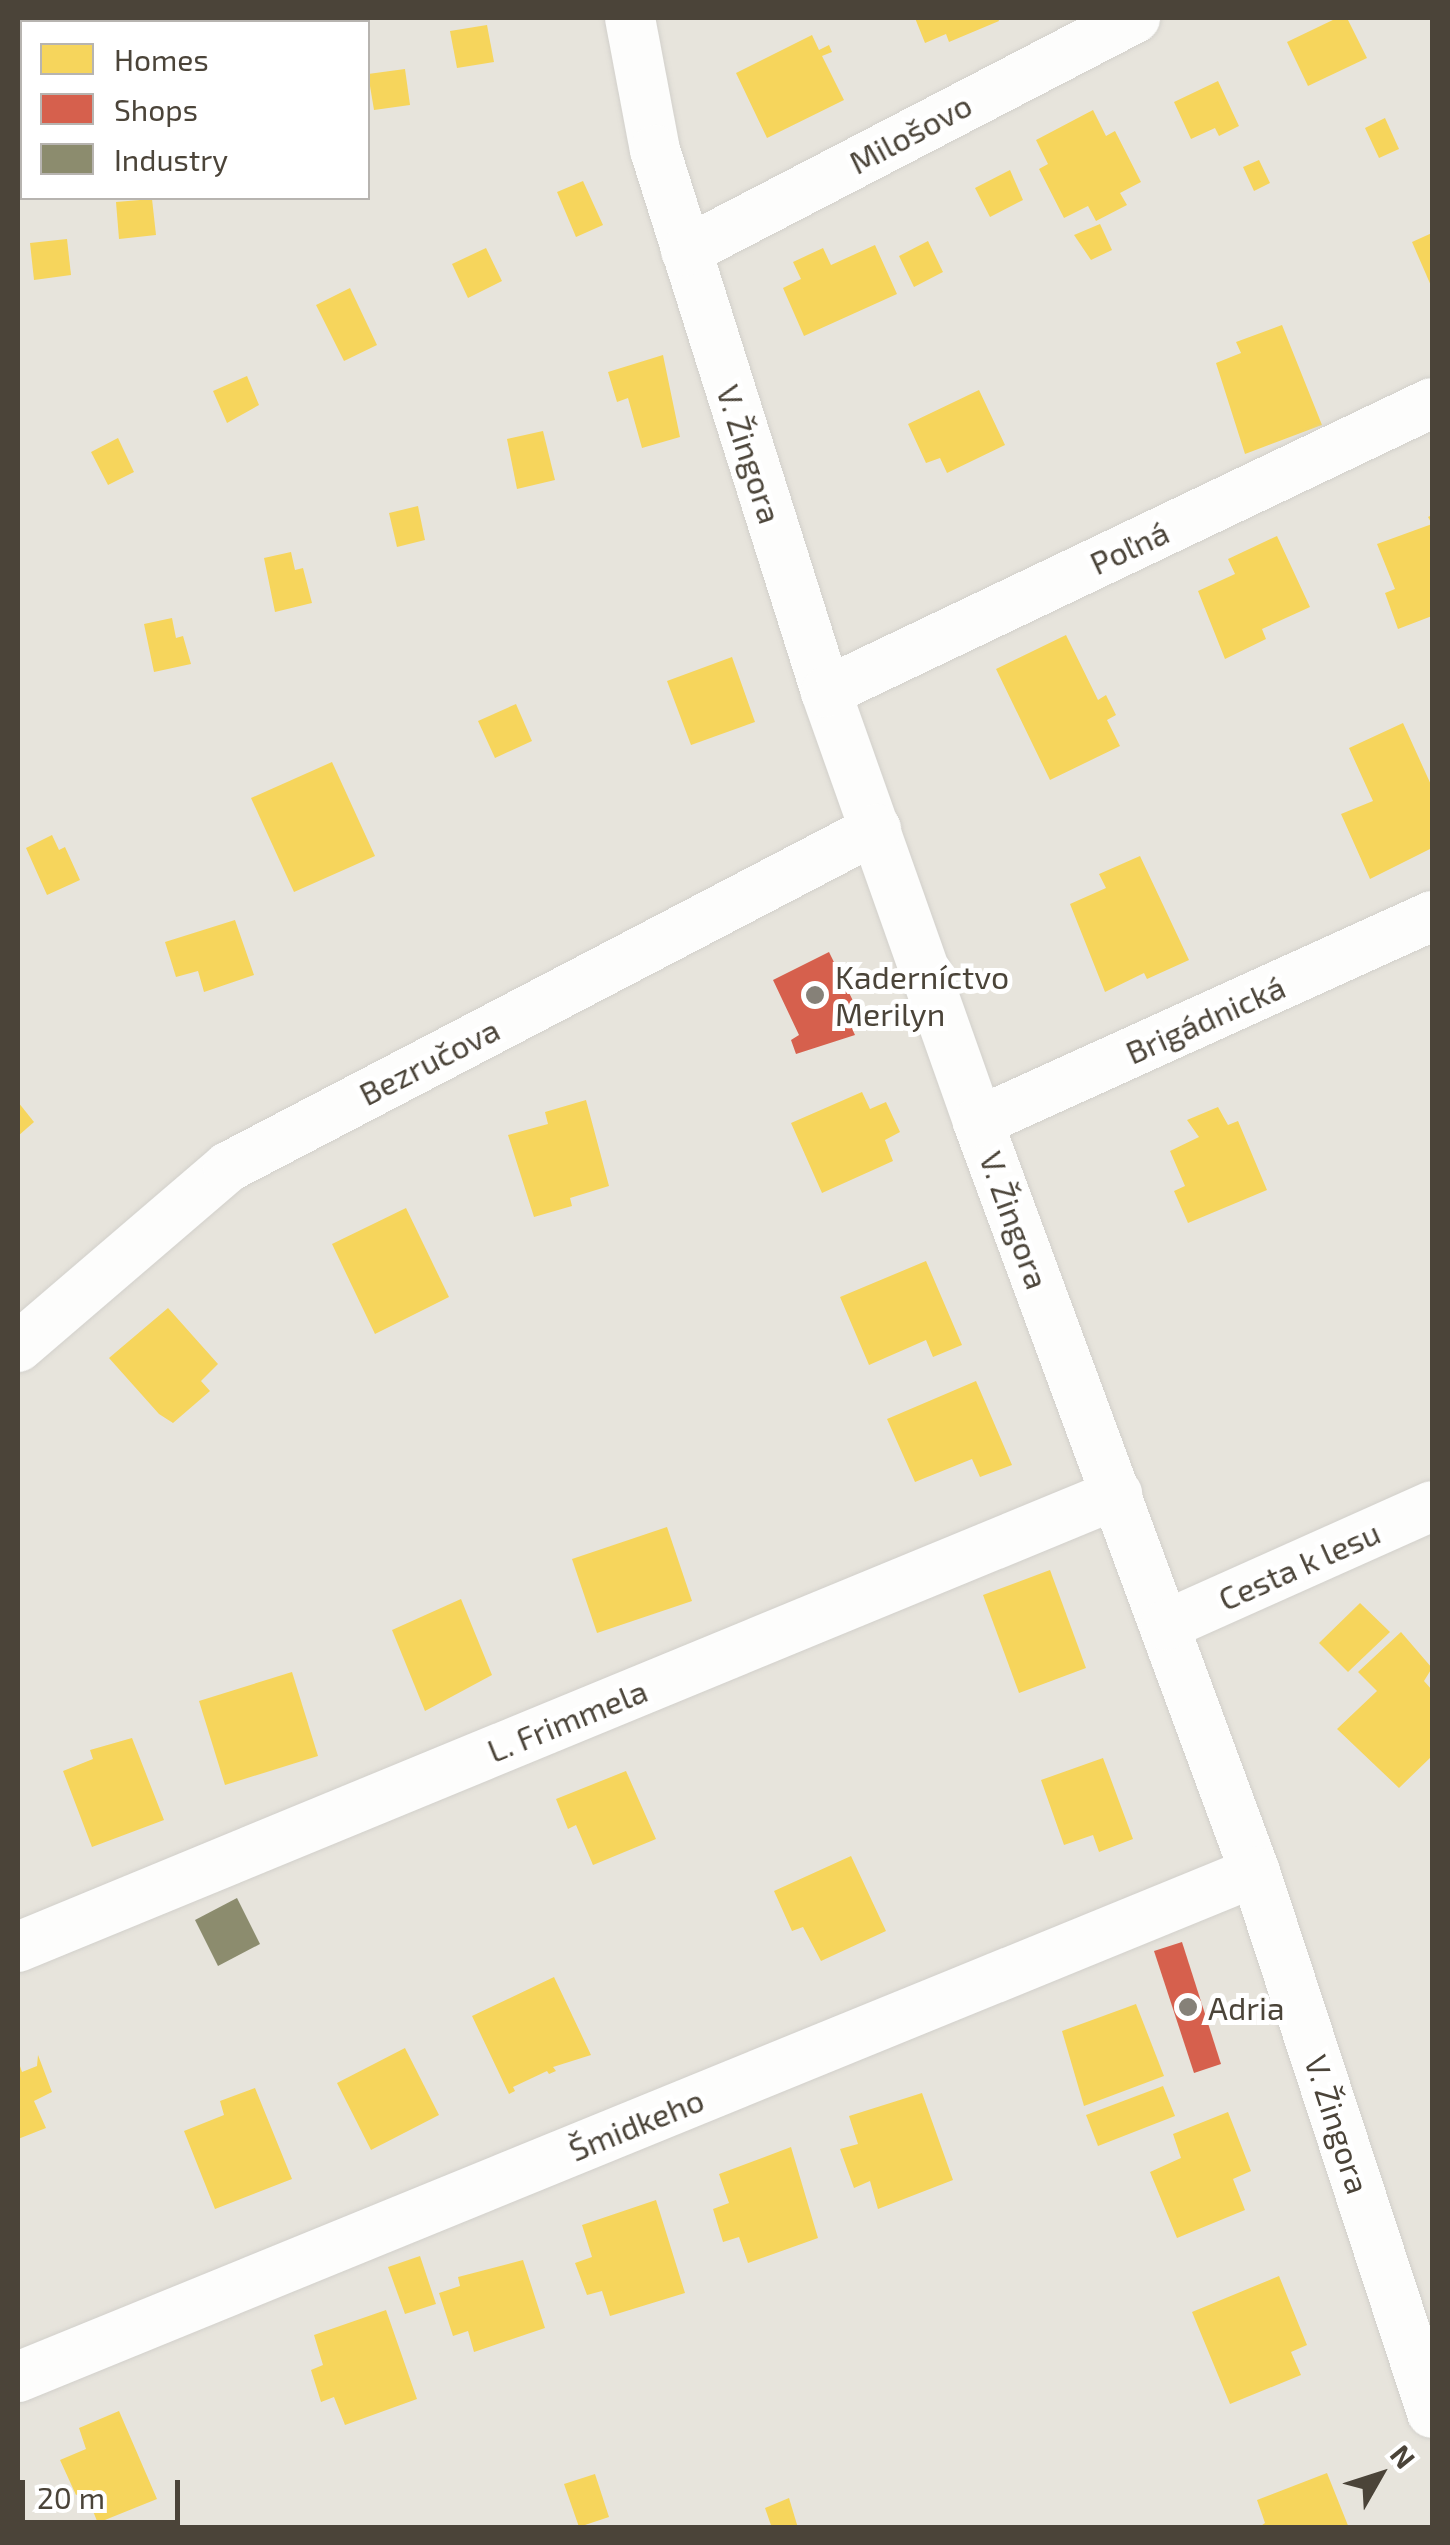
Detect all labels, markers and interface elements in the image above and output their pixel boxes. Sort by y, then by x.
legend [20,20,370,200]
text: Homes [114,41,209,77]
street label: Milošovo [842,85,978,181]
text: Shops [114,91,198,127]
text: Industry [114,141,228,177]
street label: V. Žingora [710,380,790,528]
street label: Poľná [1083,512,1175,582]
place label: Kaderníctvo Merilyn [835,958,1009,1033]
street label: Brigádnická [1119,967,1291,1071]
marker: Kaderníctvo Merilyn [804,984,826,1006]
street label: Bezručova [352,1009,506,1113]
street label: V. Žingora [972,1146,1058,1294]
street label: Cesta k lesu [1212,1512,1386,1618]
street label: L. Frimmela [482,1671,652,1769]
place label: Adria [1208,1988,1285,2026]
marker: Adria [1177,1996,1199,2018]
street label: V. Žingora [1298,2050,1378,2198]
street label: Šmidkeho [563,2080,709,2168]
north arrow [1330,2425,1430,2525]
text: N [1384,2438,1423,2475]
scale bar [25,2460,185,2522]
text: 20 m [37,2479,105,2515]

